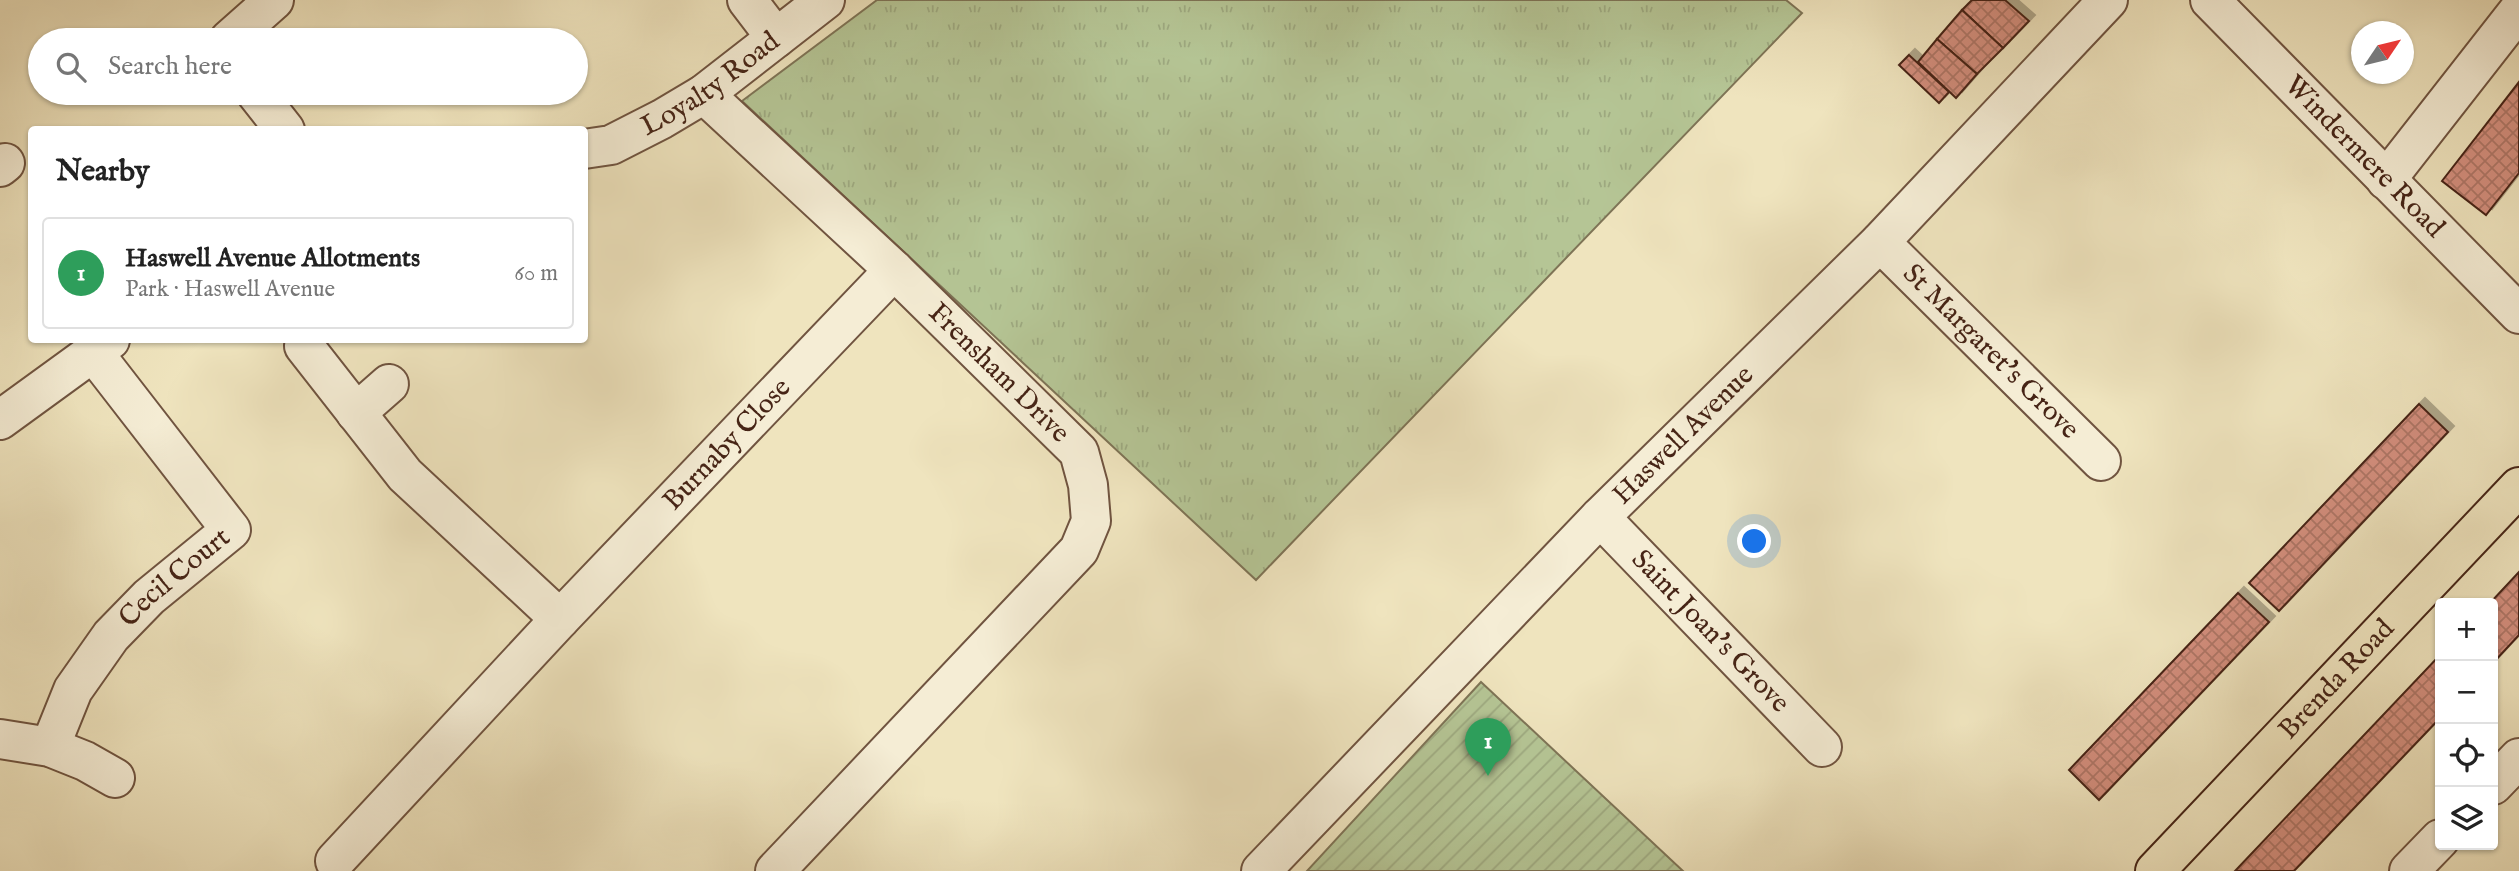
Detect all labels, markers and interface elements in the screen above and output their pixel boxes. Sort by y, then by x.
north arrow [2351,21,2414,84]
street label: Loyalty Road [635,24,787,144]
search box [28,28,588,105]
icon: search [52,48,90,86]
text: Search here [108,50,232,83]
street label: Windermere Road [2277,68,2452,245]
text: Nearby [56,153,149,191]
text: Haswell Avenue Allotments [125,242,420,275]
street label: St Margaret's Grove [1895,257,2087,447]
text: 1 [77,259,85,288]
text: 60 m [514,259,558,288]
text: Park · Haswell Avenue [125,275,335,304]
street label: Frensham Drive [920,296,1077,451]
street label: Haswell Avenue [1605,358,1761,512]
street label: Burnaby Close [655,371,799,518]
street label: Cecil Court [112,520,238,635]
your location [1737,524,1771,558]
street label: Saint Joan's Grove [1624,542,1797,720]
map controls [2435,598,2498,850]
button: + [2435,598,2498,661]
street label: Brenda Road [2271,612,2402,747]
button: − [2435,661,2498,724]
pin: 1 [1465,718,1511,776]
button: locate [2435,724,2498,787]
button: layers [2435,787,2498,850]

